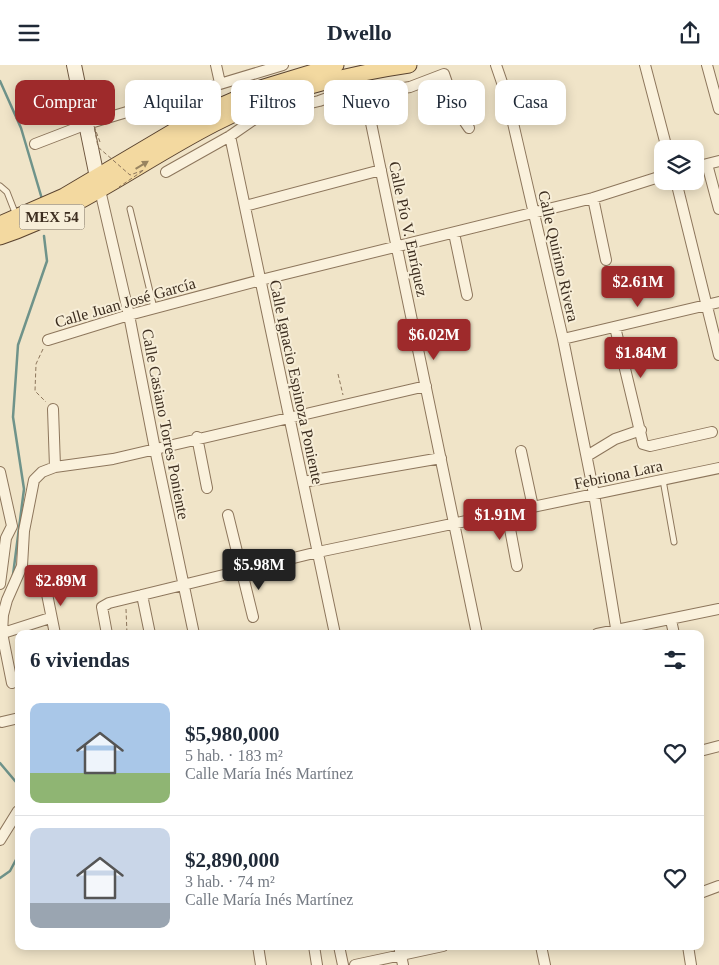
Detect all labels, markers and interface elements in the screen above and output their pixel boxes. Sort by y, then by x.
icon: menu [15,19,43,47]
icon: share [676,19,704,47]
text: Dwello [327,20,392,45]
chip: Comprar [15,80,115,125]
chip: Alquilar [125,80,221,125]
chip: Filtros [231,80,314,125]
chip: Nuevo [324,80,408,125]
chip: Piso [418,80,485,125]
chip: Casa [495,80,566,125]
map controls [654,140,704,190]
button: layers [654,140,704,190]
street label: Calle Pío V. Enríquez [385,160,431,299]
one-way arrow [134,161,149,169]
street label: Calle Quirino Rivera [535,189,582,323]
road number: MEX 54 [20,205,84,229]
pin: $2.61M [597,265,679,308]
text: $2.61M [612,273,664,290]
street label: Calle Juan José García [53,274,197,331]
street label: Calle Ignacio Espinoza Poniente [266,278,326,486]
pin: $6.02M [393,319,475,361]
text: $6.02M [408,326,460,343]
street label: Calle Casiano Torres Poniente [139,327,192,521]
pin: $1.84M [600,337,682,379]
text: $1.84M [615,344,667,361]
street label: Febriona Lara [572,457,664,492]
pin: $1.91M [459,499,541,541]
text: $1.91M [474,506,526,523]
pin: $5.98M [218,549,300,591]
text: $5.98M [233,556,285,573]
pin: $2.89M [20,565,102,607]
text: $2.89M [35,572,87,589]
icon: filters [661,646,689,674]
text: 6 viviendas [30,648,130,672]
text: $5,980,000 [185,722,280,746]
icon: home [70,723,130,783]
icon: heart [661,739,689,767]
text: 5 hab. · 183 m² [185,747,283,764]
text: Calle María Inés Martínez [185,765,353,782]
icon: home [70,848,130,908]
text: $2,890,000 [185,848,280,872]
icon: heart [661,864,689,892]
text: 3 hab. · 74 m² [185,873,275,890]
text: Calle María Inés Martínez [185,891,353,908]

